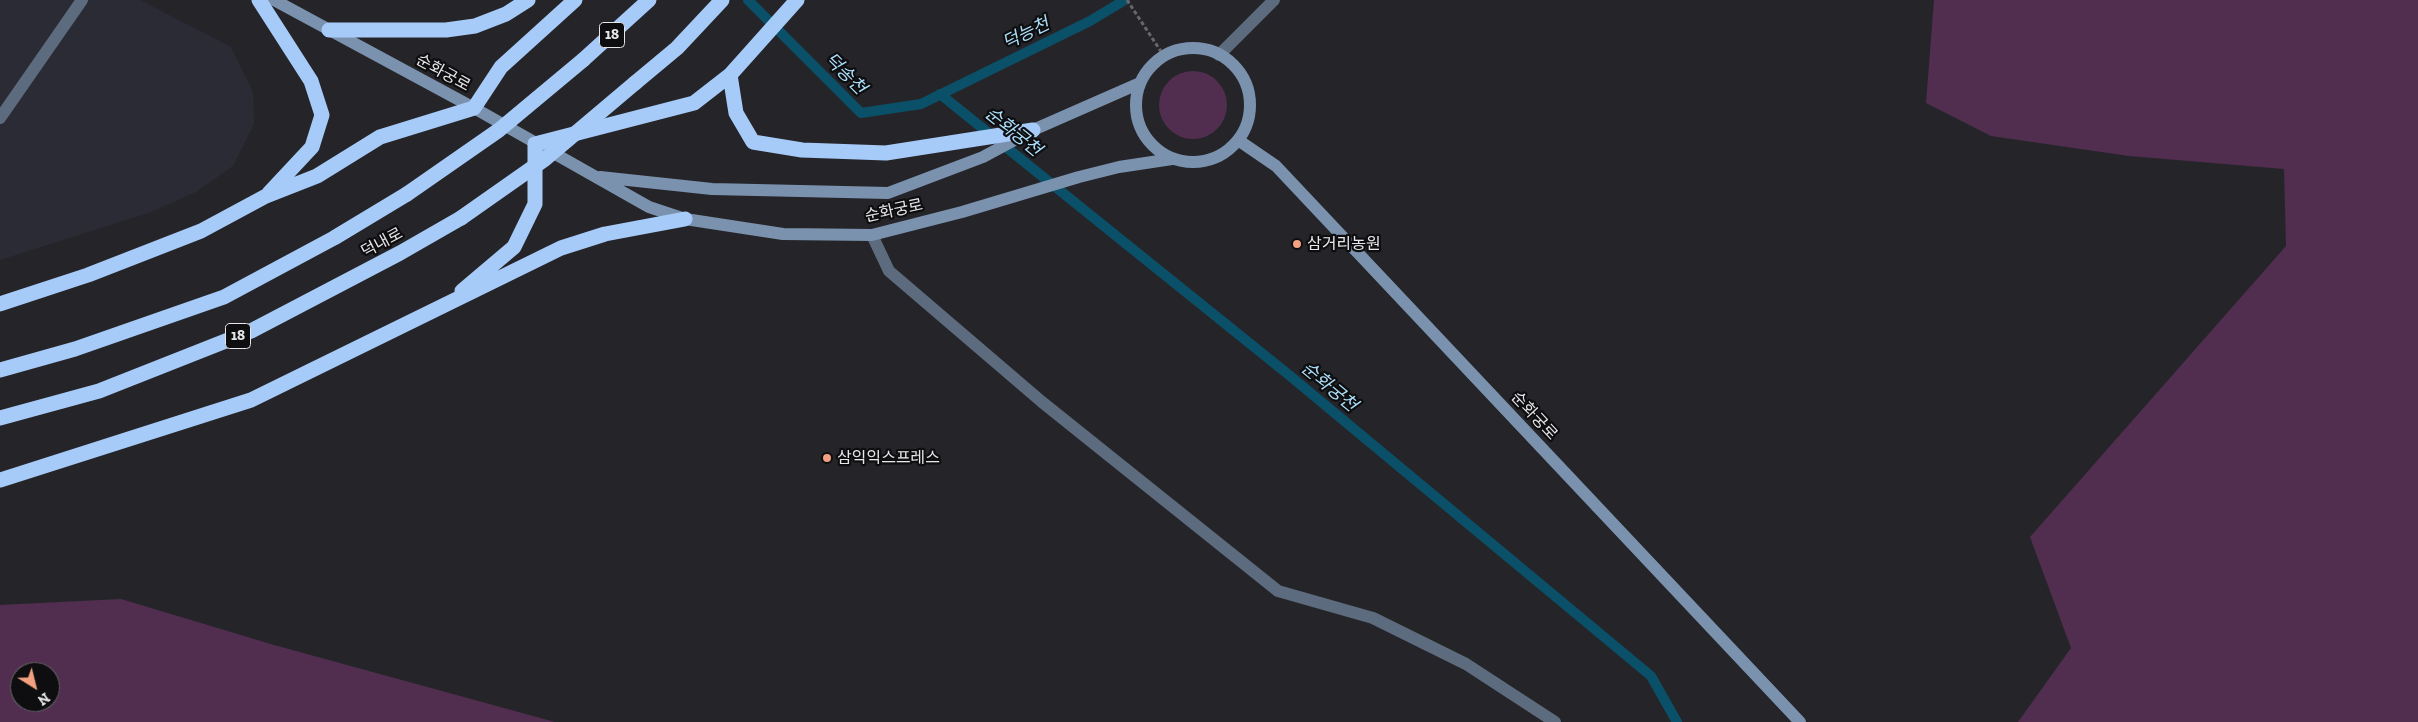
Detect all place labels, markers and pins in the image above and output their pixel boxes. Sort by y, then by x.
place label: 삼거리농원 [1307,234,1381,254]
marker: 삼거리농원 [1291,238,1303,250]
place label: 삼익익스프레스 [837,448,940,468]
marker: 삼익익스프레스 [821,452,833,464]

